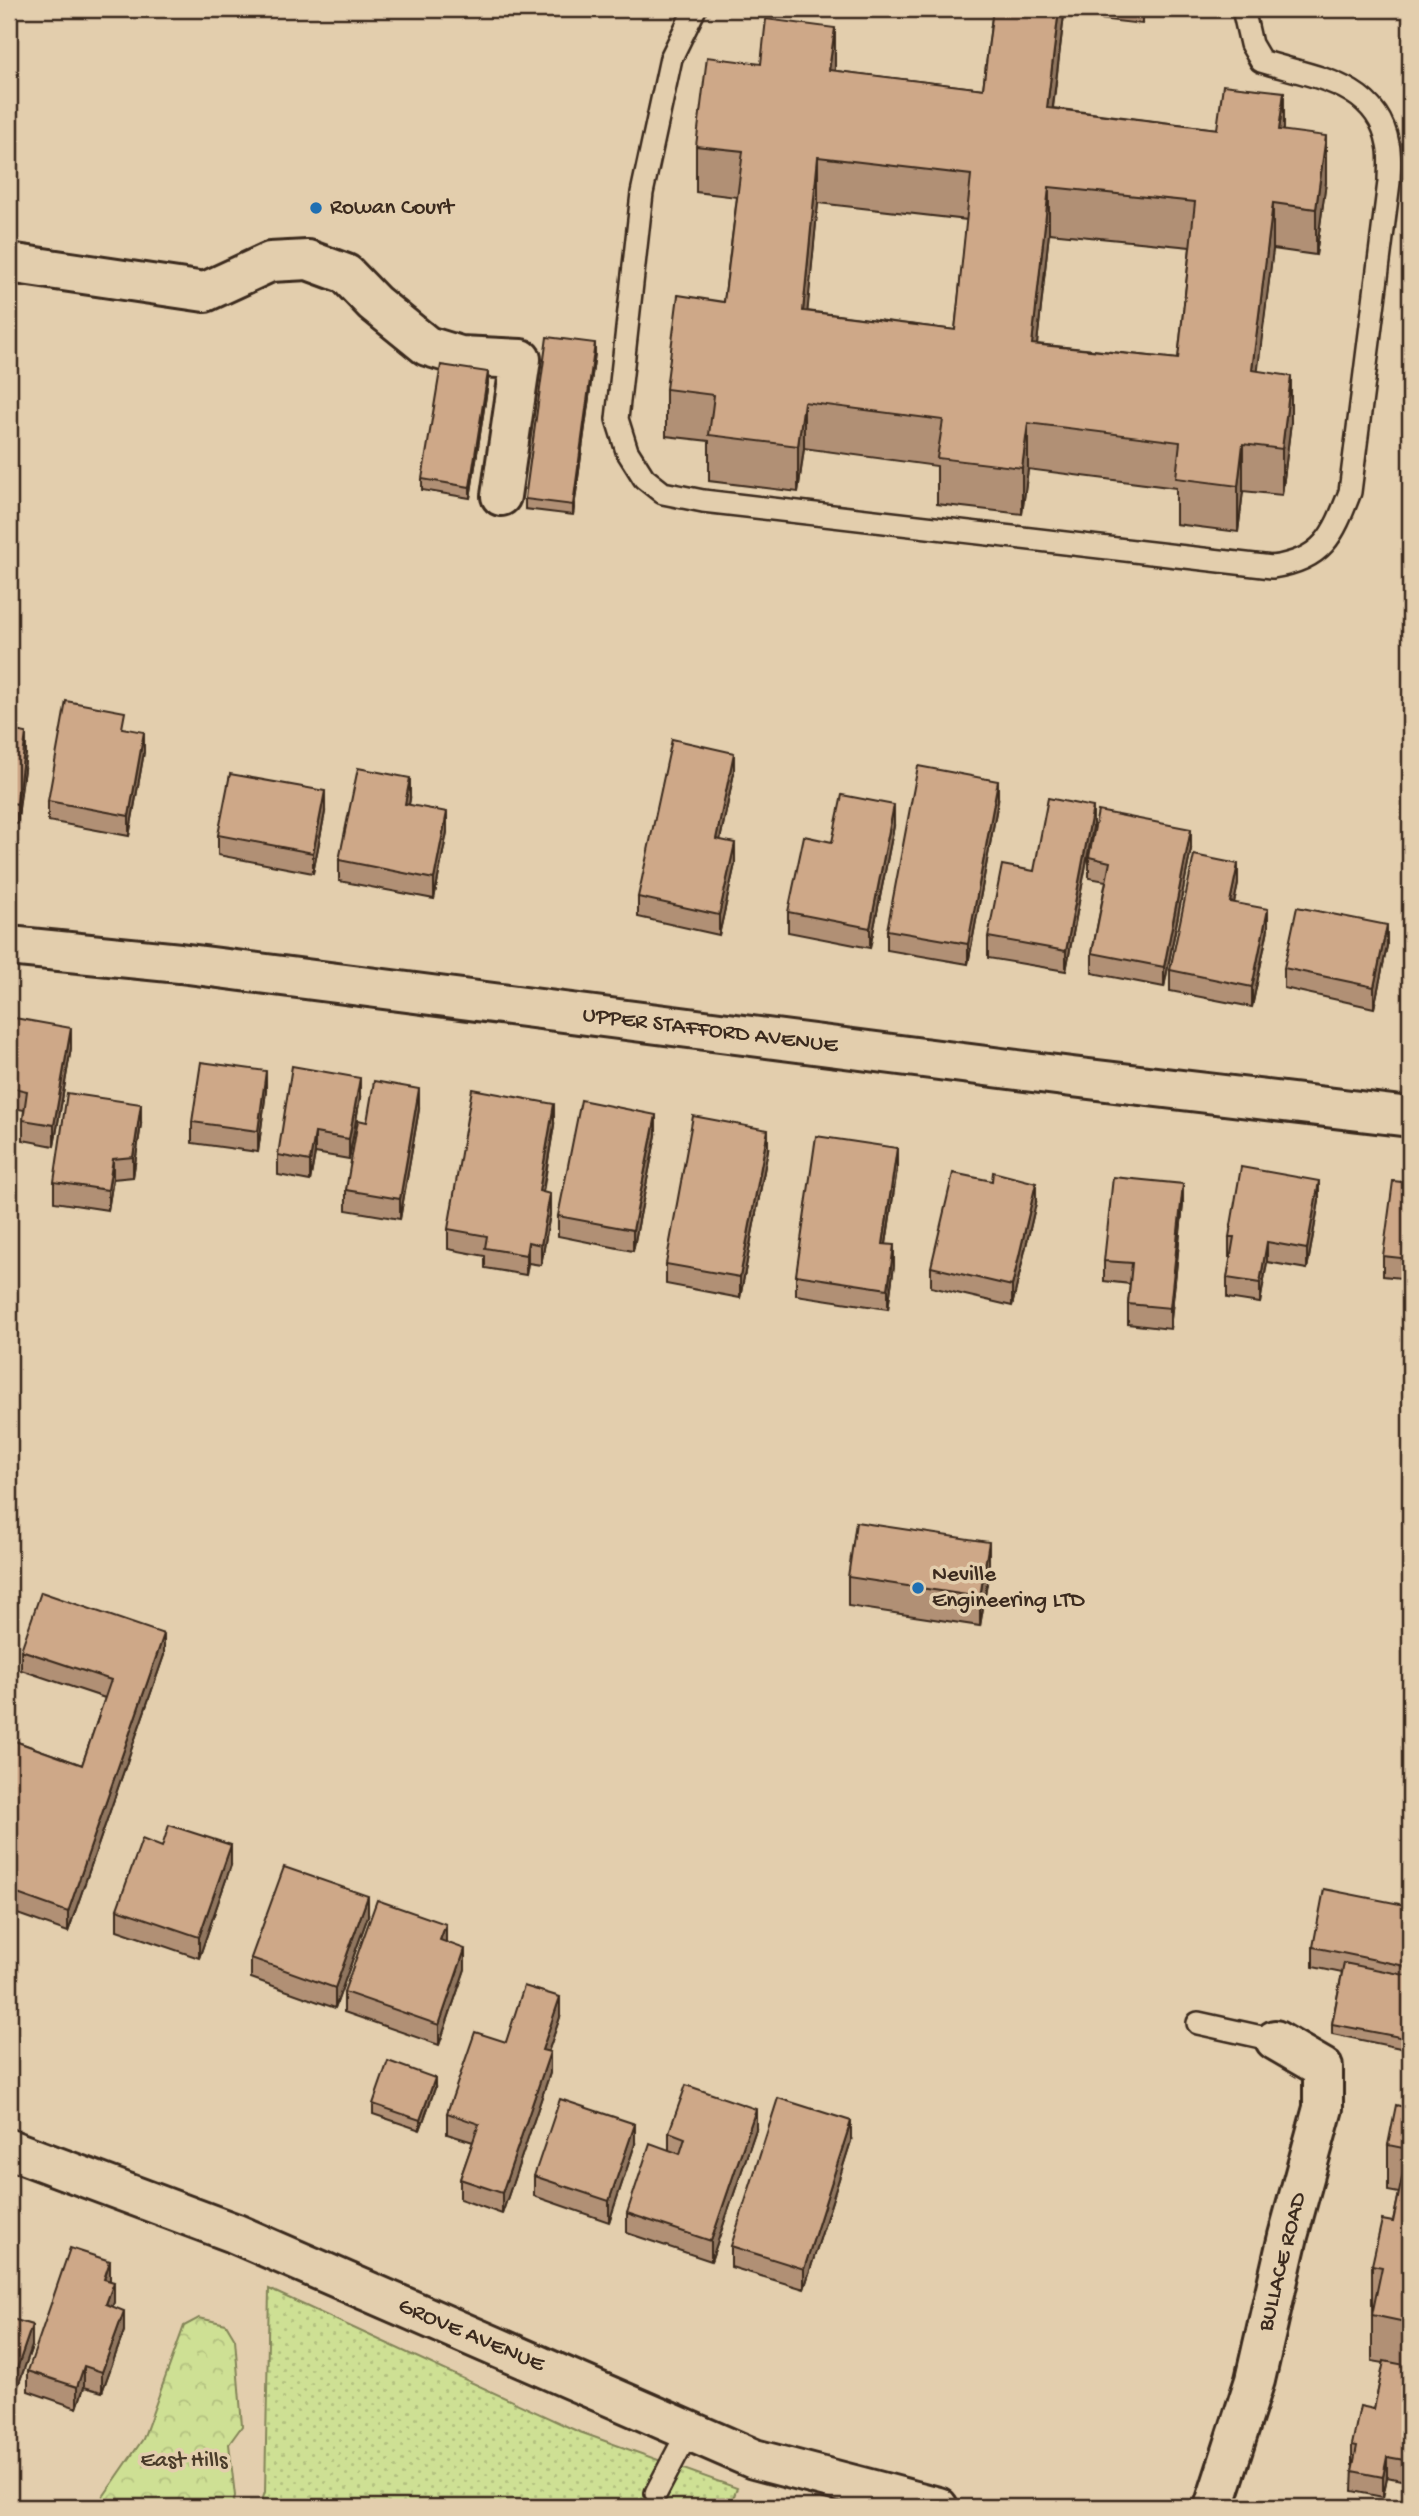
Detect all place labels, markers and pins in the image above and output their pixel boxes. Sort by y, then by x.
place label: Rowan Court [330,195,455,222]
marker: Rowan Court [308,200,324,216]
place label: Neville Engineering LTD [932,1562,1086,1615]
marker: Neville Engineering LTD [910,1580,926,1596]

